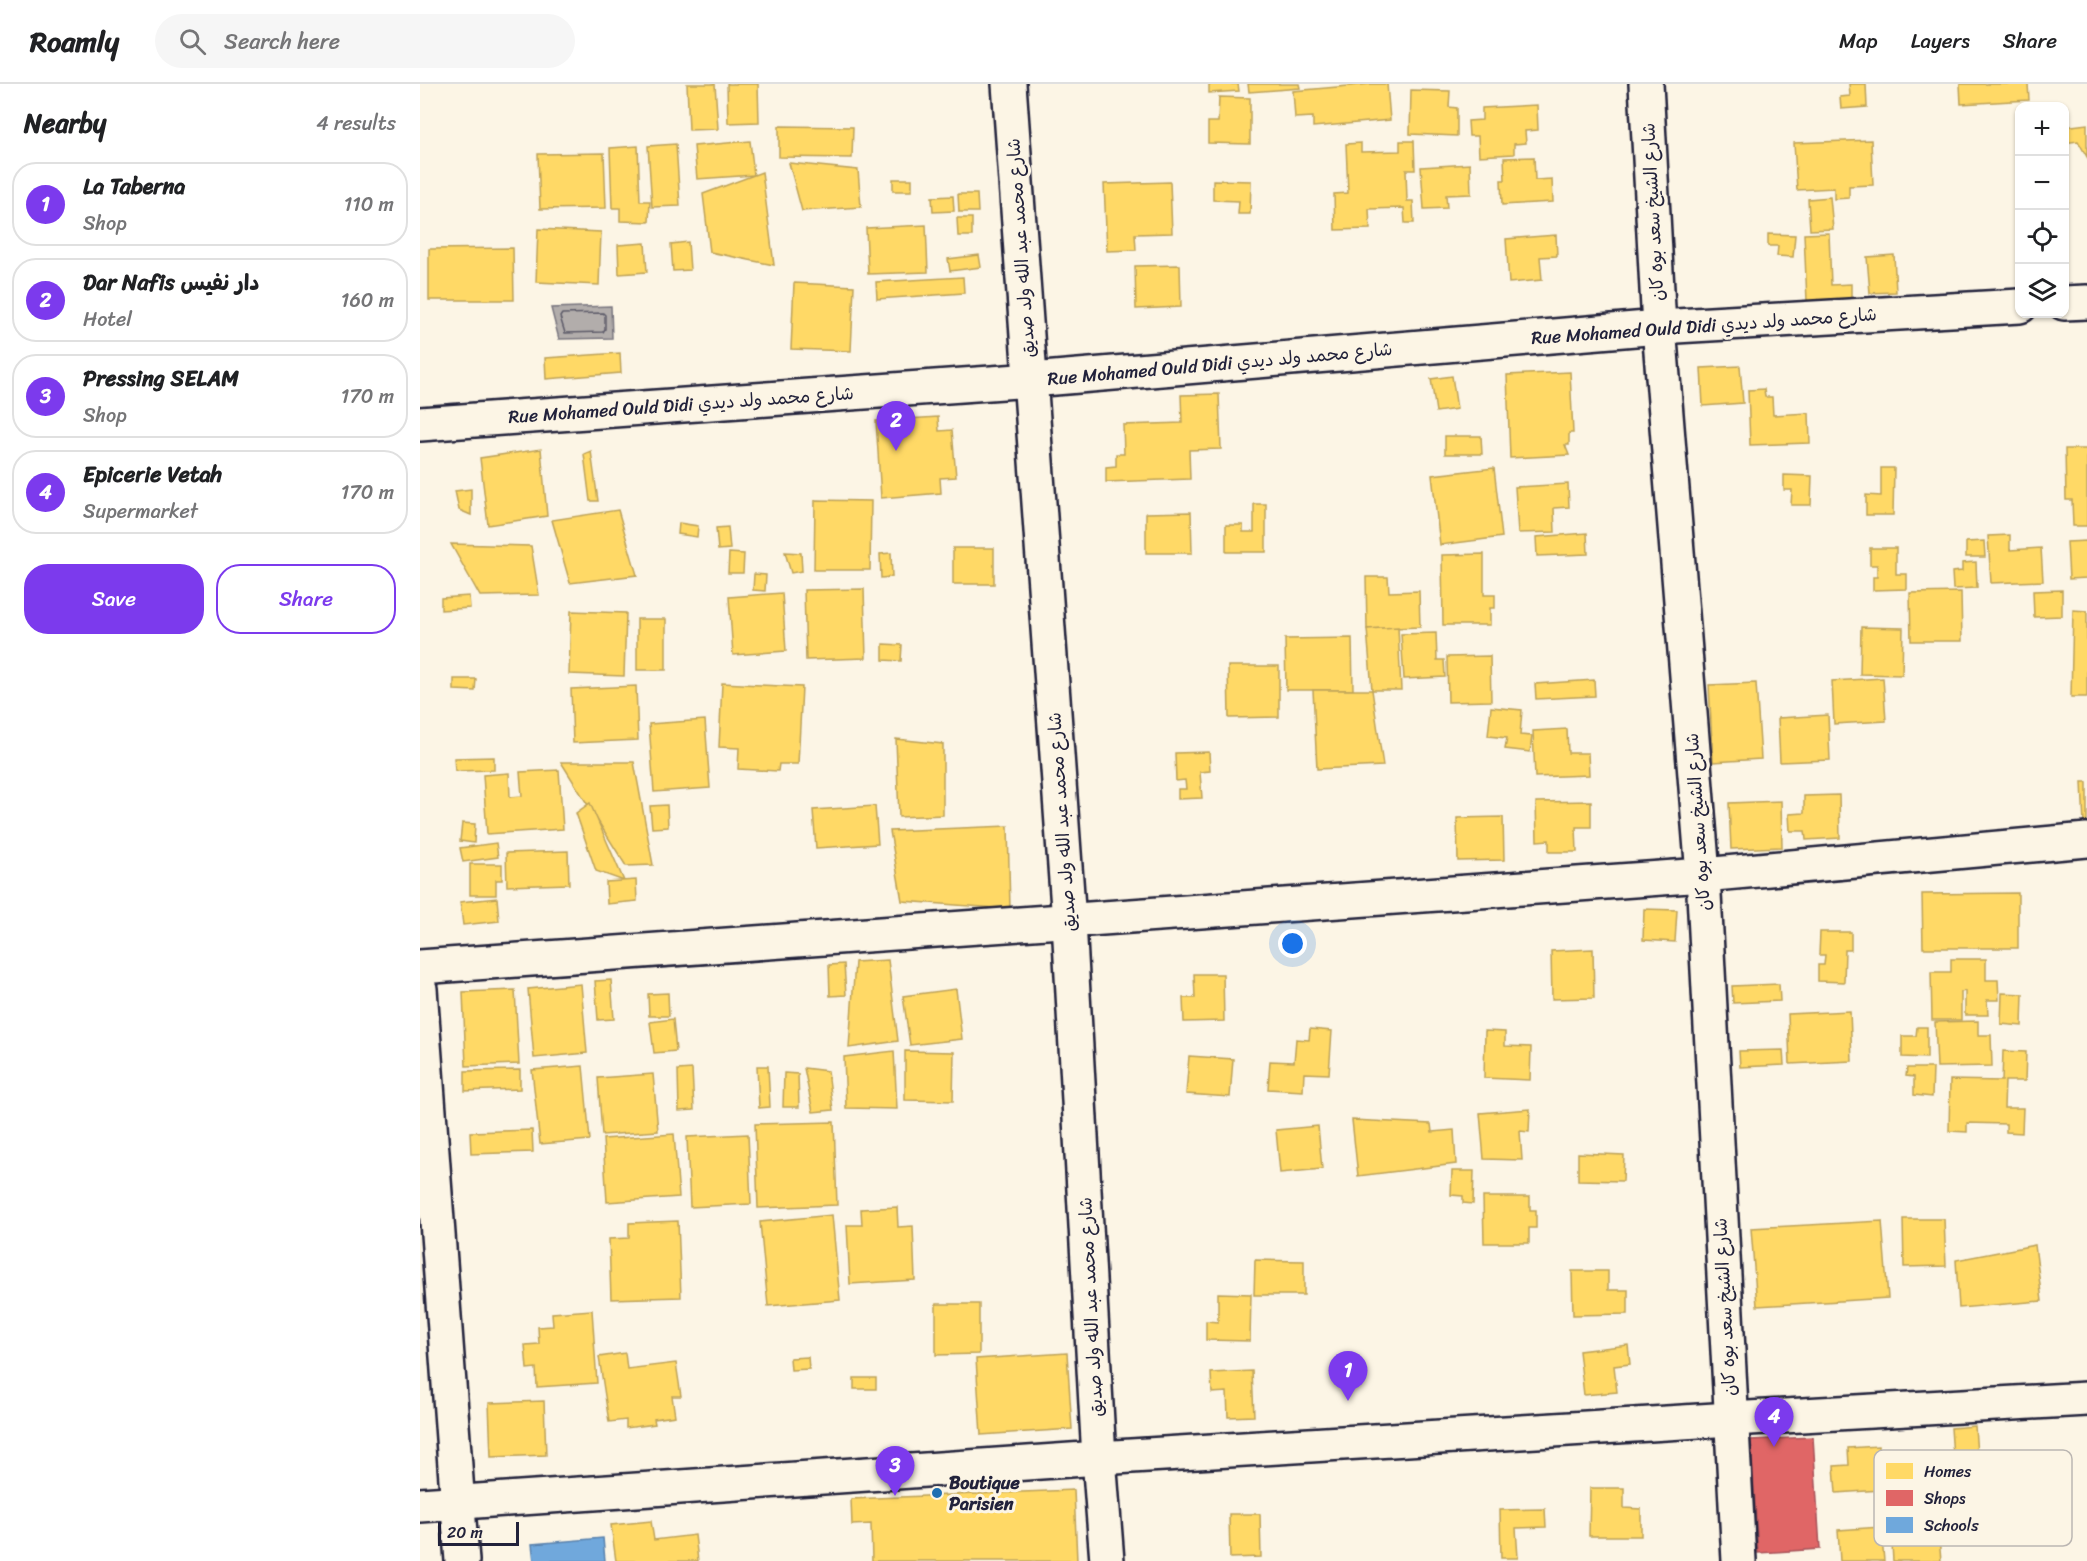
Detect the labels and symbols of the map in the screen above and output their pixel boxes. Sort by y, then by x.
street label: شارع الشيخ سعد بوه كان [1632,122,1674,302]
street label: شارع محمد عبد الله ولد صديق [997,137,1045,359]
street label: Rue Mohamed Ould Didi شارع محمد ولد ديدي [1530,298,1878,354]
street label: Rue Mohamed Ould Didi شارع محمد ولد ديدي [1046,333,1394,395]
street label: Rue Mohamed Ould Didi شارع محمد ولد ديدي [507,377,855,433]
pin: 2 [876,402,916,451]
street label: شارع محمد عبد الله ولد صديق [1038,711,1086,933]
street label: شارع الشيخ سعد بوه كان [1676,732,1720,912]
your location [1278,929,1307,958]
street label: شارع محمد عبد الله ولد صديق [1069,1196,1113,1418]
street label: شارع الشيخ سعد بوه كان [1704,1217,1746,1397]
pin: 1 [1328,1352,1368,1401]
pin: 4 [1754,1398,1794,1447]
pin: 3 [876,1446,914,1496]
legend [1874,1450,2072,1546]
text: Homes [1924,1457,1972,1486]
place label: Boutique Parisien [949,1467,1020,1520]
text: Shops [1924,1484,1966,1513]
marker: Boutique Parisien [930,1486,944,1500]
text: Schools [1924,1511,1979,1540]
scale bar [438,1519,519,1546]

